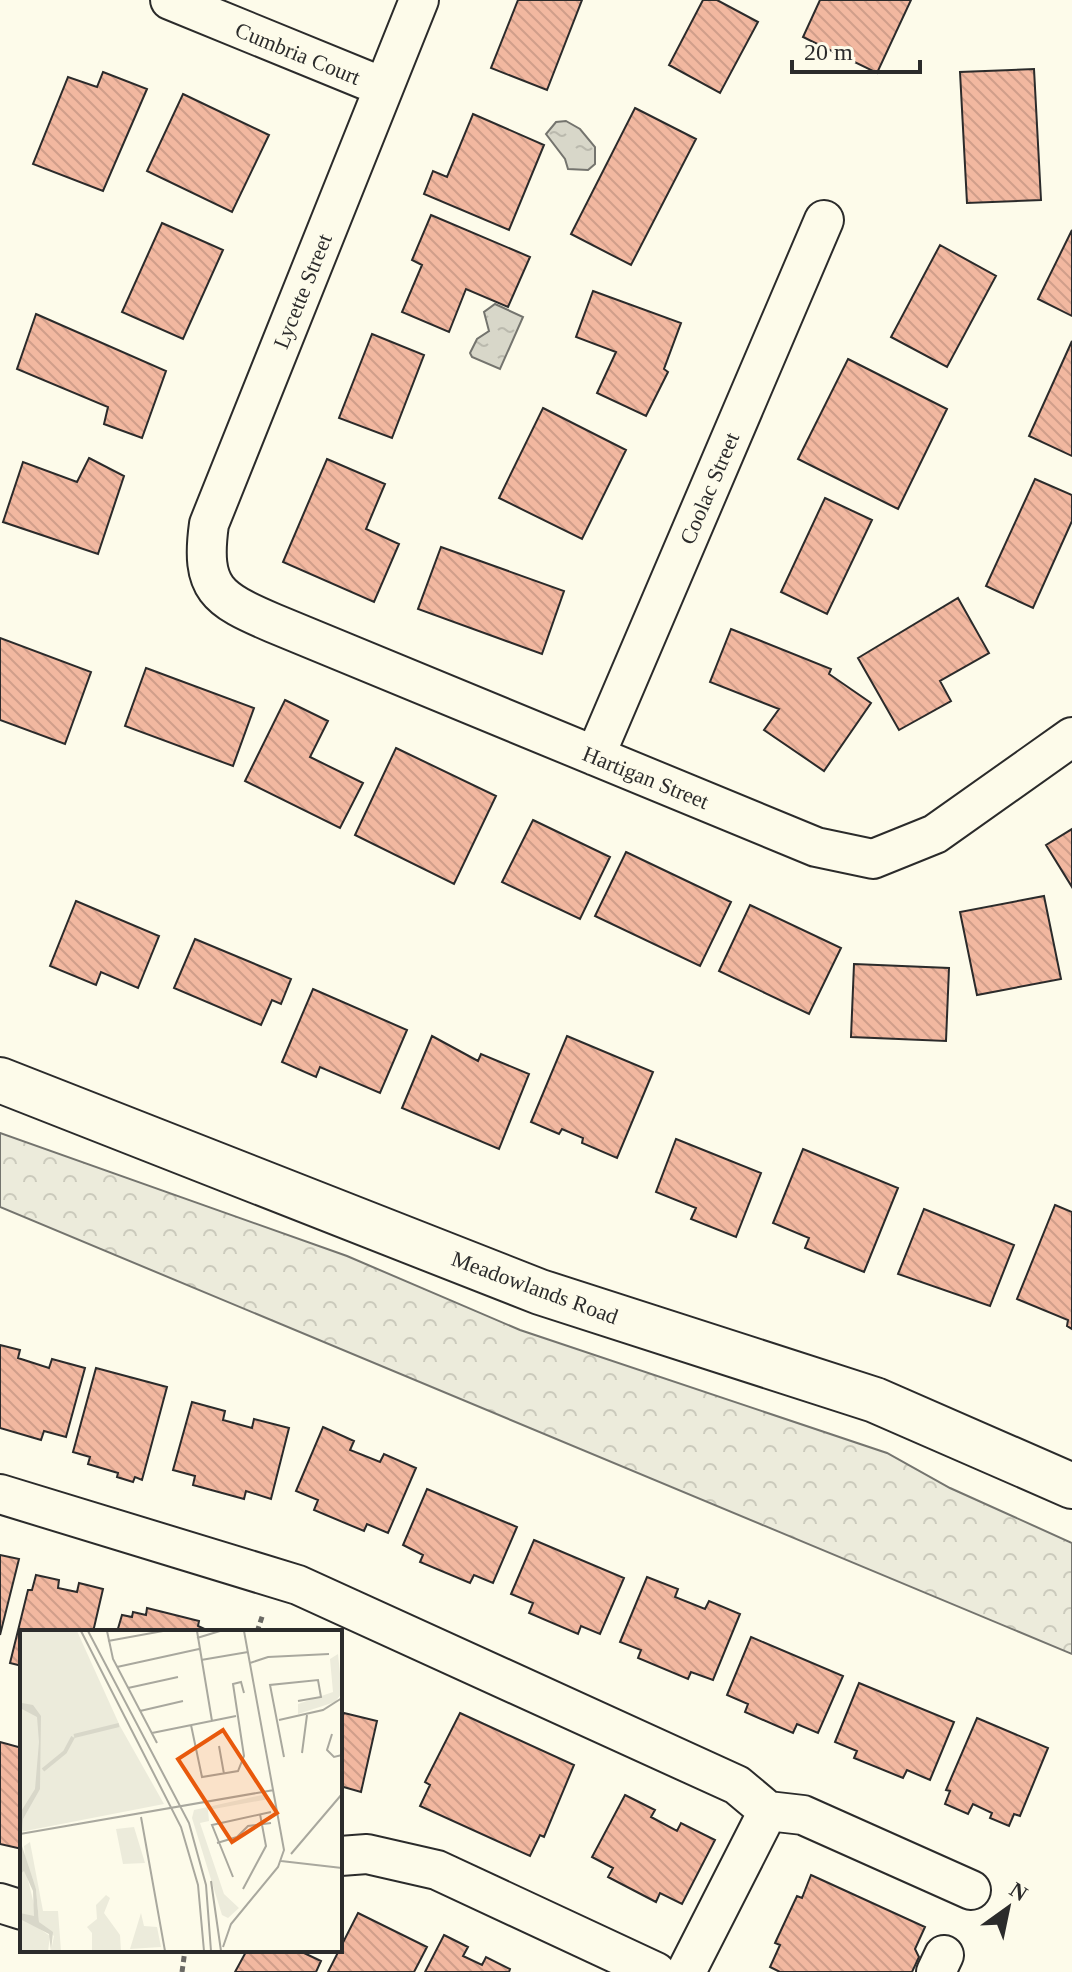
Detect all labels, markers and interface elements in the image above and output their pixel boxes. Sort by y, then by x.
street label: Cumbria Court [232,17,364,90]
scale bar [792,24,920,74]
text: 20 m [804,39,853,65]
street label: Lycette Street [268,230,337,352]
street label: Coolac Street [675,428,744,548]
street label: Hartigan Street [579,741,713,814]
street label: Meadowlands Road [448,1246,621,1329]
inset map [20,1630,342,1952]
north arrow [968,1868,1048,1948]
text: N [1005,1877,1032,1907]

